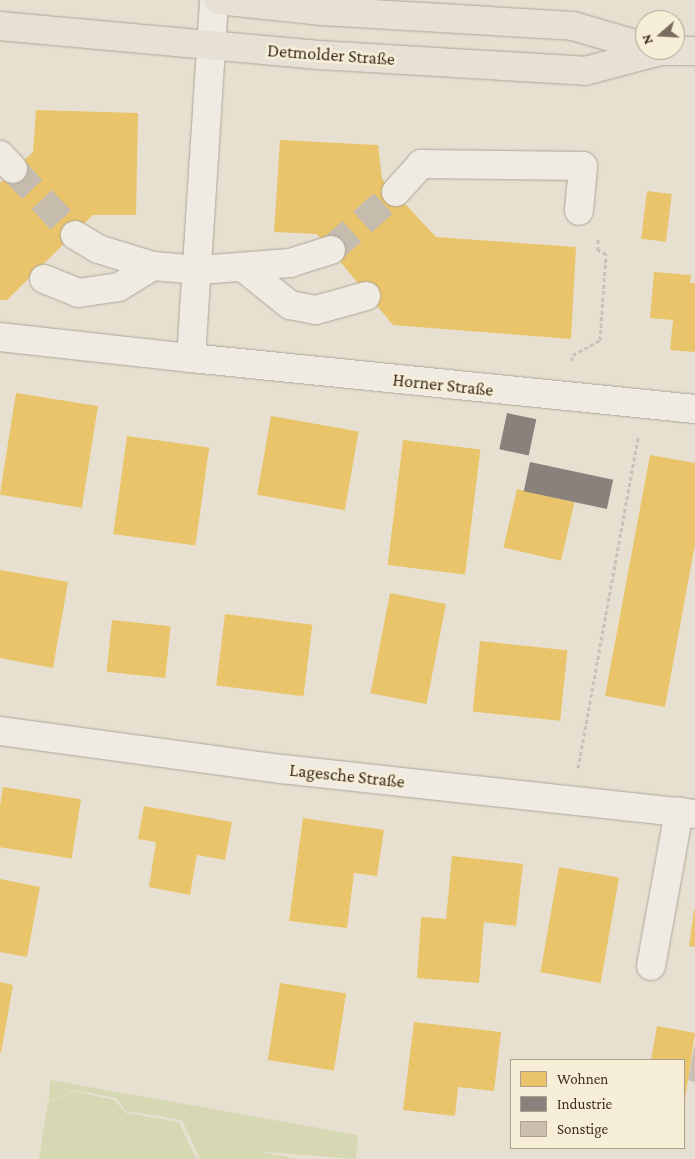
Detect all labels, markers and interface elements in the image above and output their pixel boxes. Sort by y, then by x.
north arrow [635,10,685,60]
text: N [638,32,656,47]
street label: Detmolder Straße [266,40,396,70]
street label: Horner Straße [392,369,494,401]
street label: Lagesche Straße [288,759,406,793]
legend [510,1059,685,1149]
text: Wohnen [557,1071,608,1087]
text: Industrie [557,1096,612,1112]
text: Sonstige [557,1121,608,1137]

